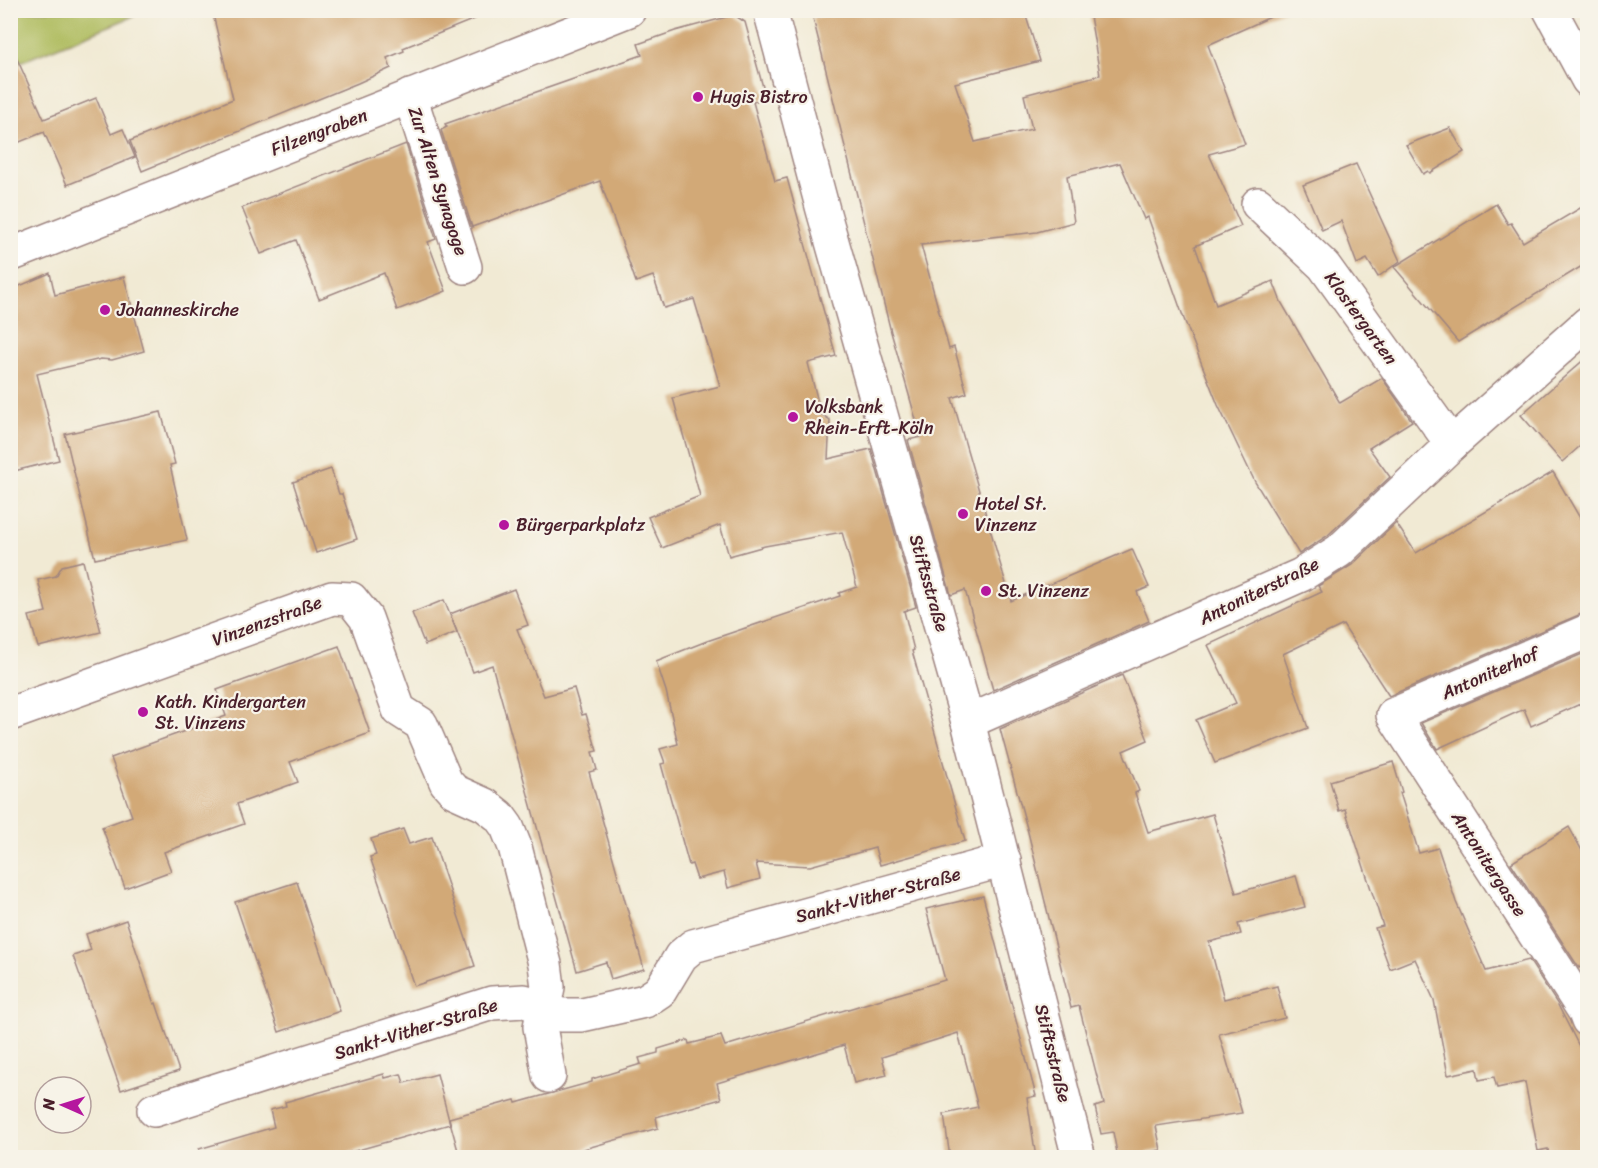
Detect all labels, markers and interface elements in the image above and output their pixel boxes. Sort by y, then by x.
place label: Hugis Bistro [710,81,808,113]
marker: Hugis Bistro [691,90,705,104]
street label: Filzengraben [266,99,372,165]
street label: Zur Alten Synagoge [399,102,477,260]
street label: Klostergarten [1316,264,1406,372]
place label: Johanneskirche [116,294,239,326]
marker: Johanneskirche [98,303,112,317]
place label: Volksbank Rhein-Erft-Köln [805,391,934,444]
marker: Volksbank Rhein-Erft-Köln [786,410,800,424]
place label: Hotel St. Vinzenz [975,488,1048,541]
marker: Hotel St. Vinzenz [956,507,970,521]
place label: Bürgerparkplatz [516,509,646,541]
marker: Bürgerparkplatz [497,518,511,532]
street label: Stiftsstraße [900,530,958,636]
street label: Antoniterstraße [1192,548,1325,634]
place label: St. Vinzenz [998,575,1089,607]
marker: St. Vinzenz [979,584,993,598]
street label: Vinzenzstraße [207,586,327,656]
street label: Antoniterhof [1435,636,1547,709]
place label: Kath. Kindergarten St. Vinzens [155,686,306,739]
marker: Kath. Kindergarten St. Vinzens [136,705,150,719]
street label: Antonitergasse [1442,804,1535,924]
street label: Sankt-Vither-Straße [792,858,964,932]
street label: Sankt-Vither-Straße [330,989,502,1069]
street label: Stiftsstraße [1025,1000,1081,1106]
north arrow [33,1075,93,1135]
text: N [34,1097,63,1112]

